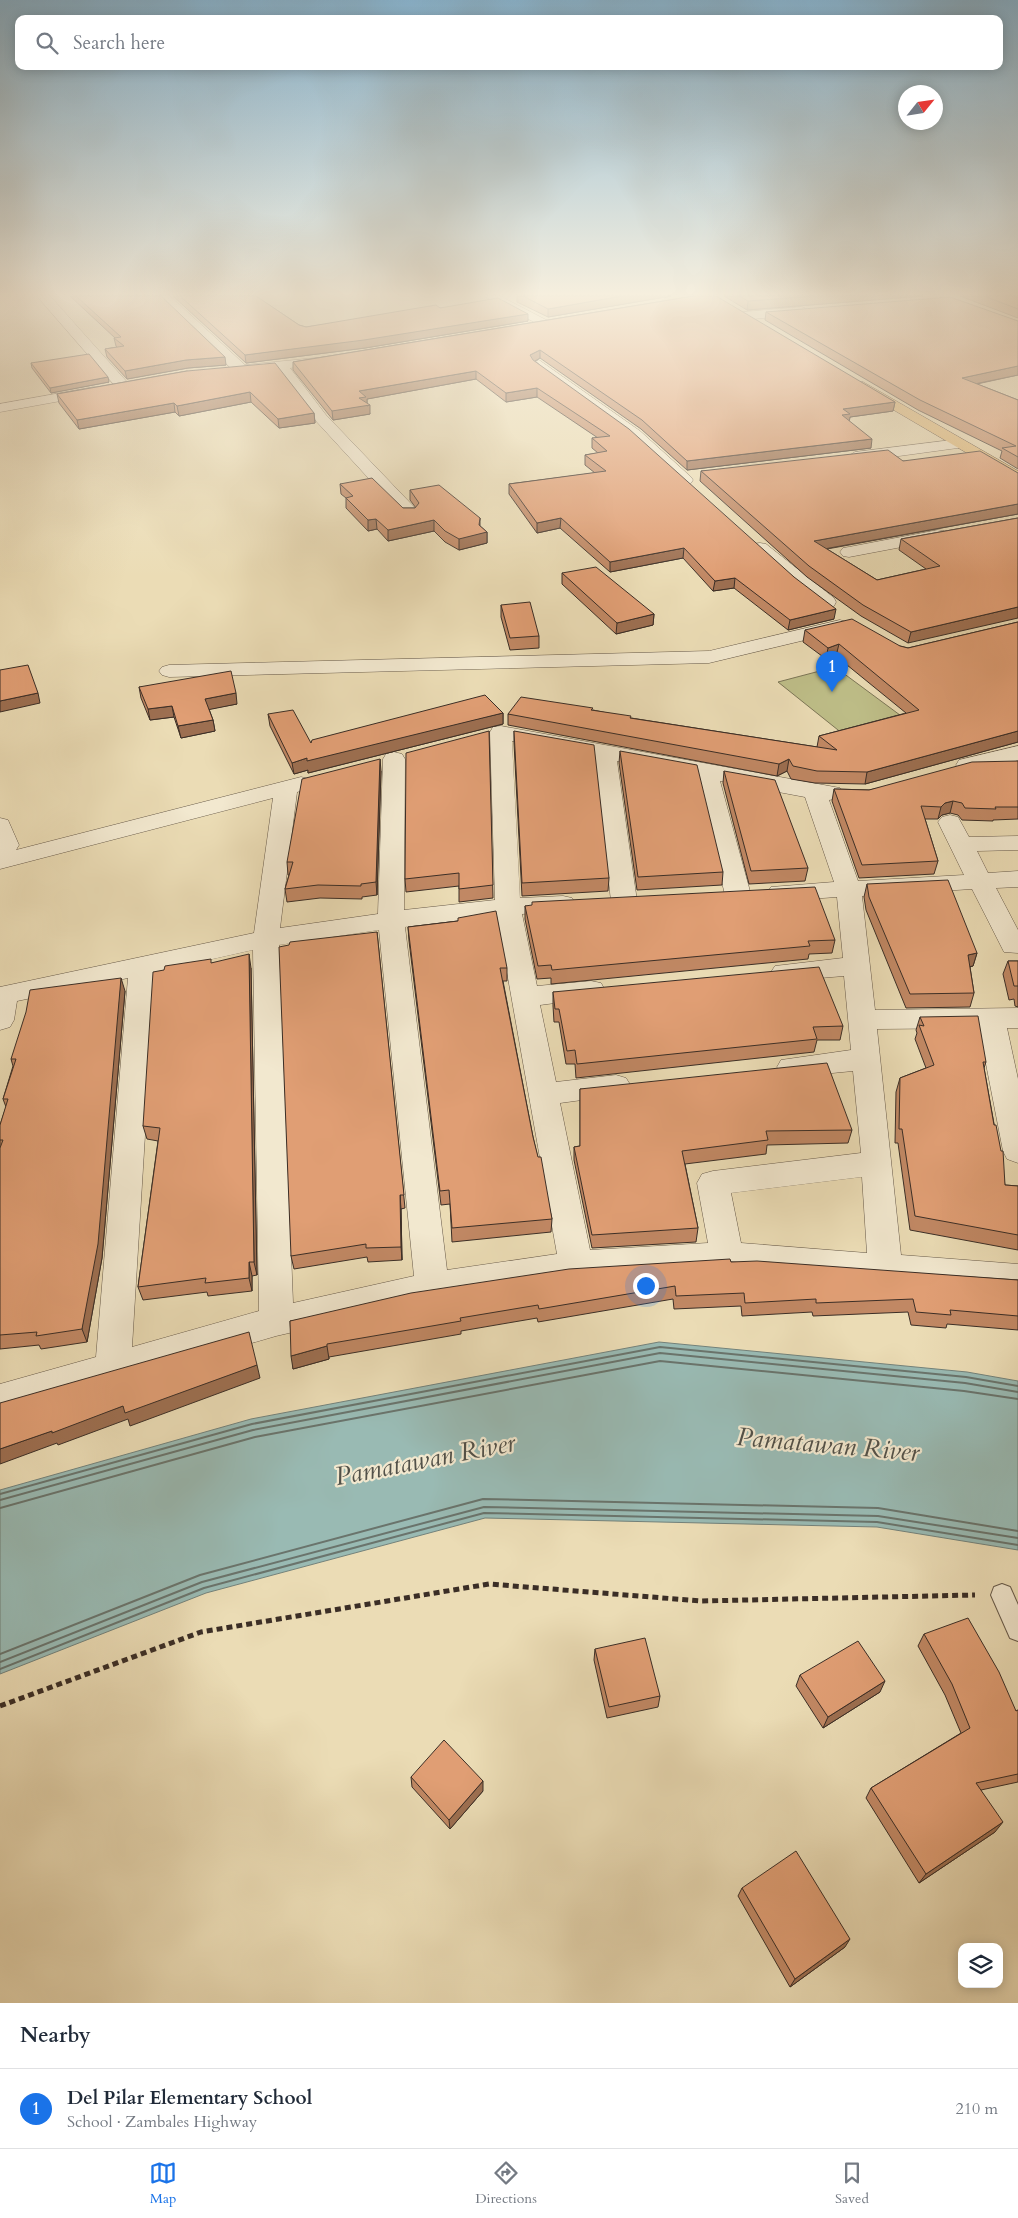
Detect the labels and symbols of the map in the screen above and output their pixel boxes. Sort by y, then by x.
north arrow [898,85,943,130]
pin: 1 [816,651,848,692]
your location [633,1273,659,1299]
water label: Pamatawan River [735,1419,922,1470]
water label: Pamatawan River [332,1425,520,1494]

